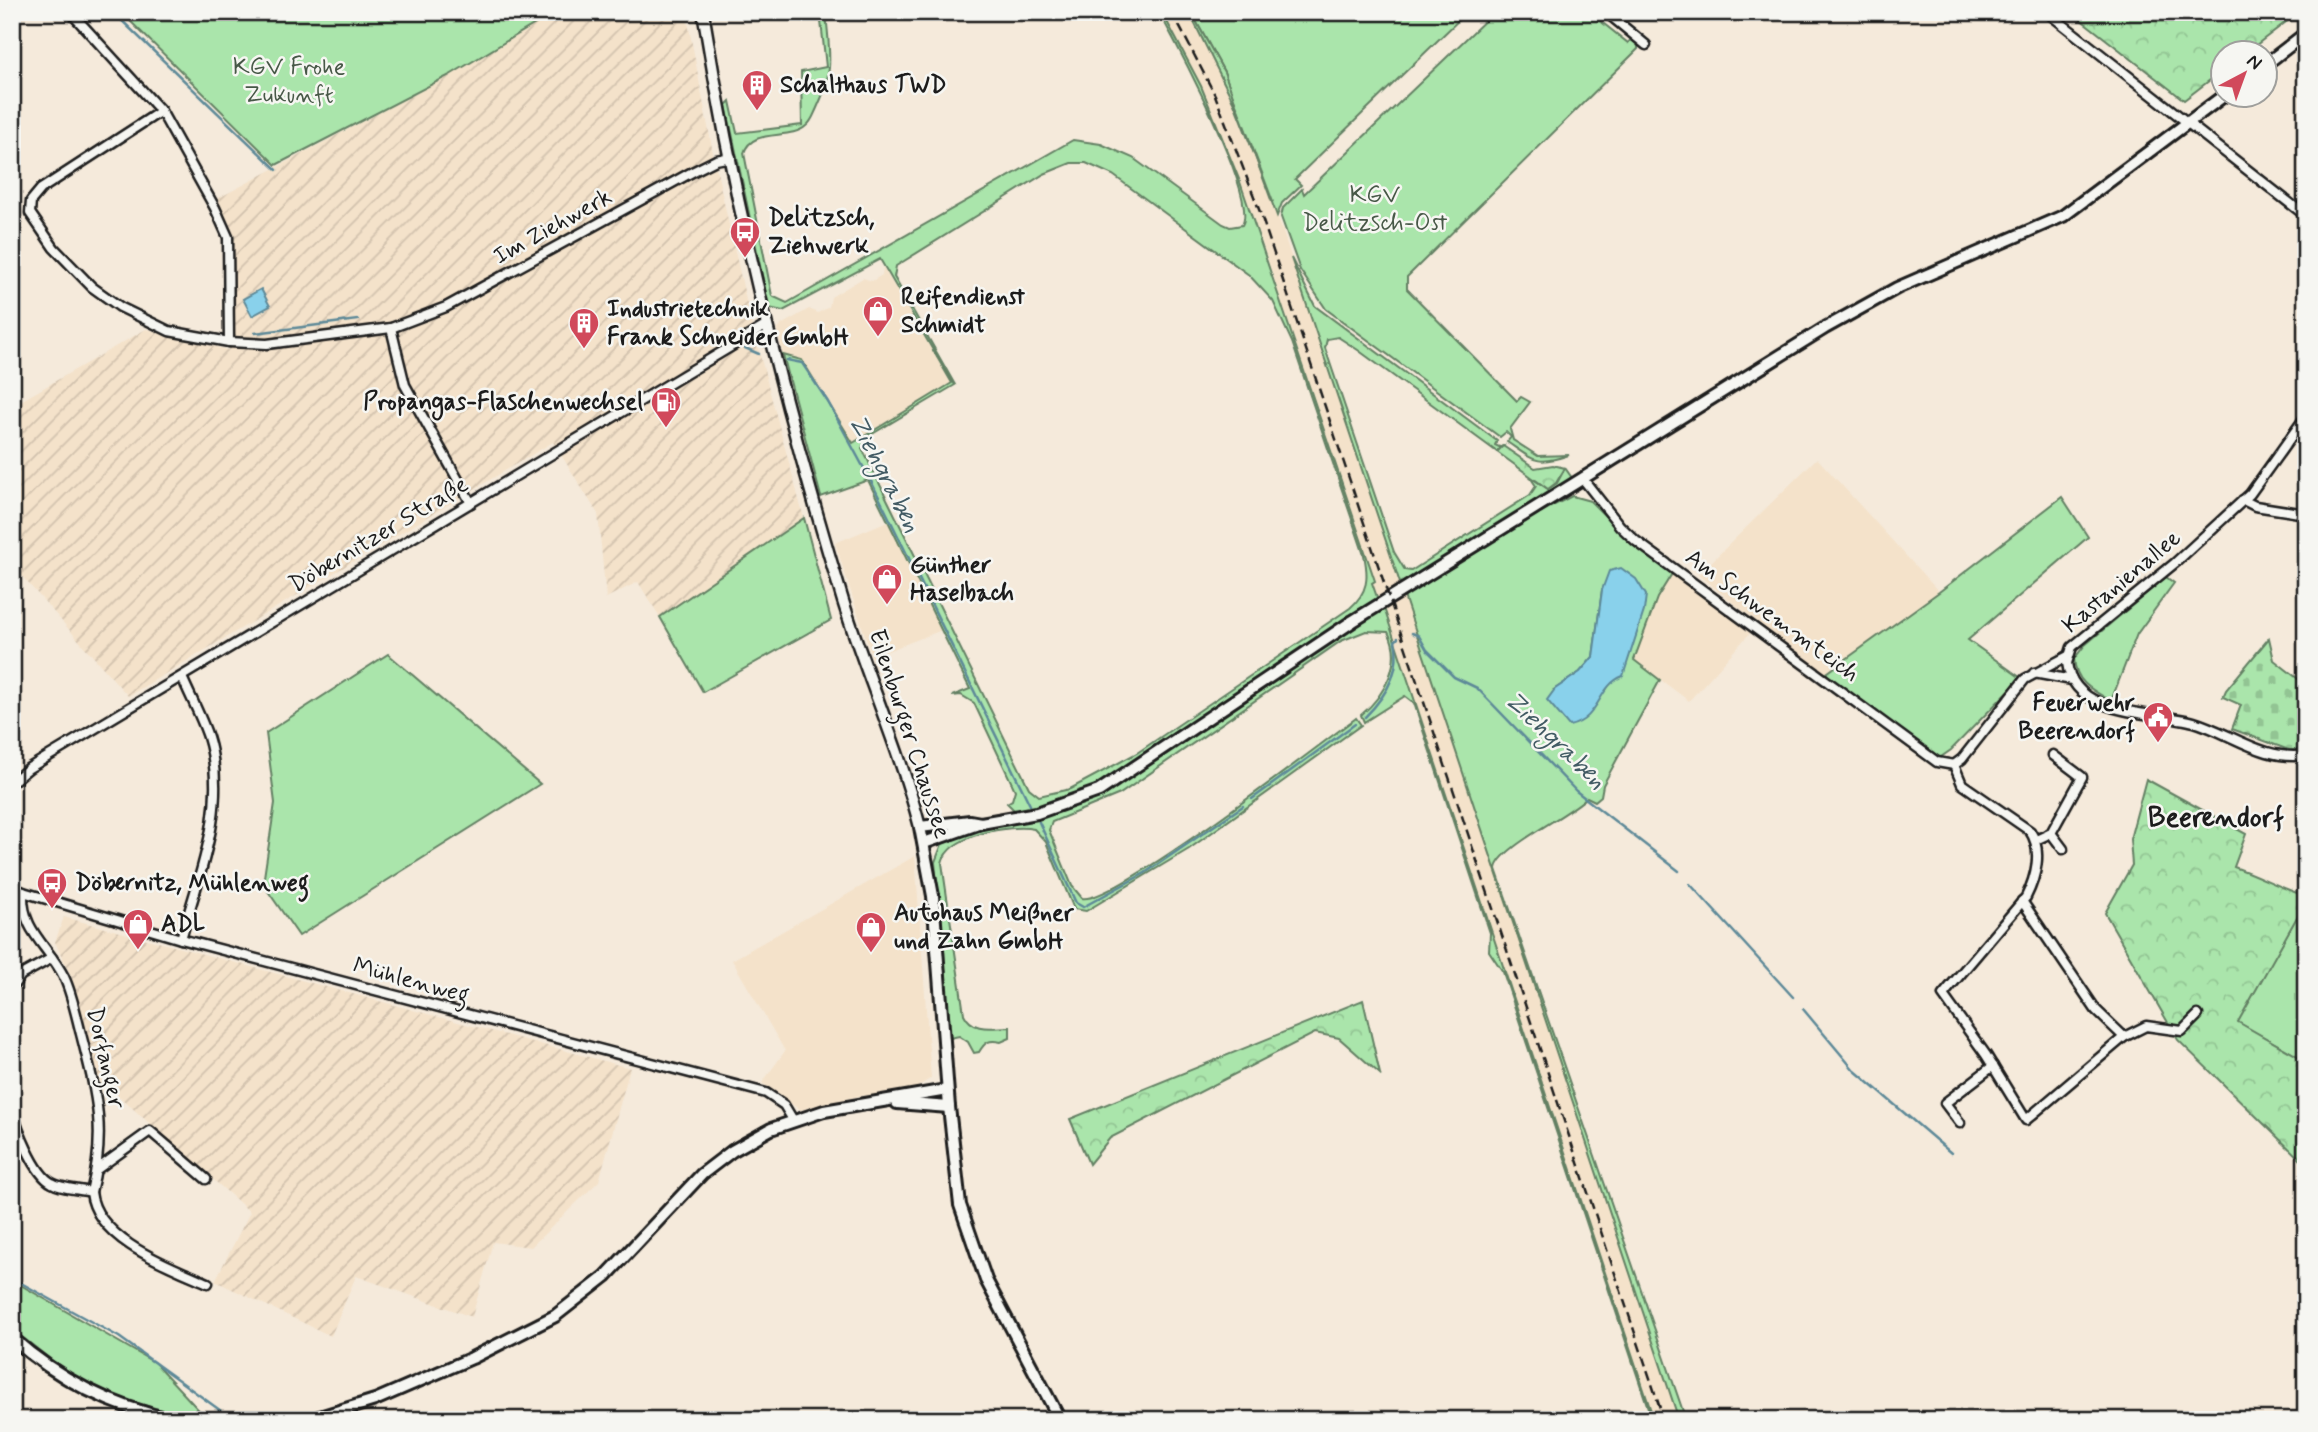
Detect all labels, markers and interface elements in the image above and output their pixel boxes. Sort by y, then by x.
north arrow [2210,38,2280,108]
text: N [2241,49,2267,76]
park label: KGV Frohe Zukunft [233,52,346,111]
building icon: Schalthaus TWD [740,68,774,112]
place label: Schalthaus TWD [780,70,946,101]
park label: KGV Delitzsch-Ost [1303,180,1448,239]
street label: Im Ziehwerk [488,182,618,272]
place label: Delitzsch, Ziehwerk [768,203,875,262]
bus stop icon: Delitzsch, Ziehwerk [728,215,762,259]
place label: Reifendienst Schmidt [901,282,1025,341]
place label: Industrietechnik Frank Schneider GmbH [607,294,849,353]
shop icon: Reifendienst Schmidt [861,294,895,338]
building icon: Industrietechnik Frank Schneider GmbH [567,306,601,350]
fuel station icon: Propangas-Flaschenwechsel [649,385,683,429]
place label: Propangas-Flaschenwechsel [363,387,643,421]
water label: Ziehgraben [838,409,928,540]
street label: Döbernitzer Straße [284,469,474,601]
street label: Kastanienallee [2056,523,2188,641]
street label: Am Schwemmteich [1679,542,1865,690]
place label: Günther Haselbach [910,550,1014,609]
shop icon: Günther Haselbach [870,562,904,606]
street label: Eilenburger Chaussee [858,626,957,844]
water label: Ziehgraben [1496,684,1613,799]
place label: Feuerwehr Beerendorf [2018,688,2135,747]
public building icon: Feuerwehr Beerendorf [2141,700,2175,744]
district label: Beerendorf [2148,800,2284,837]
bus stop icon: Döbernitz, Mühlenweg [35,866,69,910]
place label: Döbernitz, Mühlenweg [75,868,309,902]
place label: Autohaus Meißner und Zahn GmbH [894,898,1075,957]
shop icon: ADL [121,907,155,951]
place label: ADL [161,909,205,940]
shop icon: Autohaus Meißner und Zahn GmbH [854,910,888,954]
street label: Mühlenweg [349,951,473,1014]
street label: Dorfanger [75,1004,132,1113]

